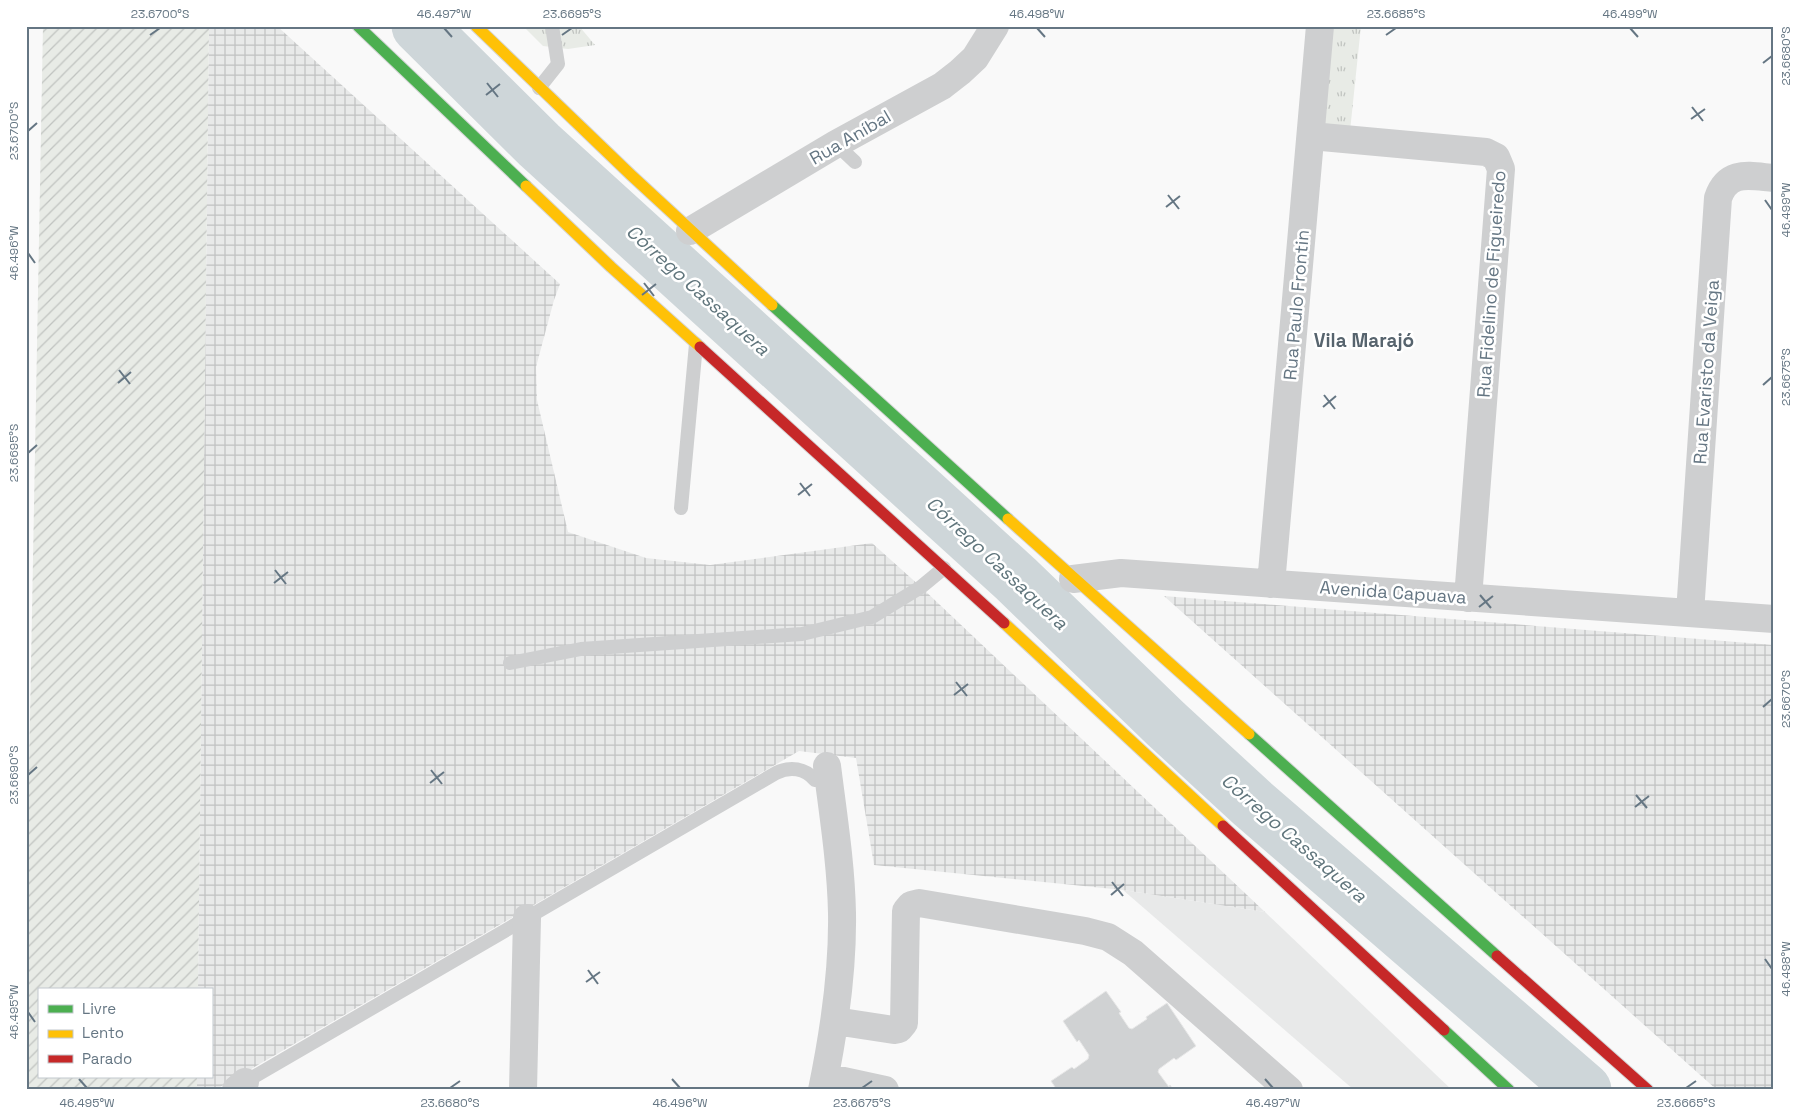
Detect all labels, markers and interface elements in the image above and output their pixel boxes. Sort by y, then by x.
text: 23.6700°S [131,6,189,22]
text: 46.497°W [417,6,472,22]
text: 23.6695°S [543,6,601,22]
text: 46.498°W [1009,6,1065,22]
text: 23.6685°S [1367,6,1425,22]
text: 46.499°W [1602,6,1658,22]
text: 23.6680°S [1778,26,1794,86]
text: 23.6700°S [6,102,22,160]
street label: Rua Aníbal [805,104,895,170]
street label: Rua Fidelino de Figueiredo [1472,170,1510,398]
text: 46.499°W [1778,182,1794,238]
water label: Córrego Cassaquera [621,219,775,361]
text: 46.496°W [6,225,22,281]
street label: Rua Paulo Frontin [1278,229,1314,381]
street label: Rua Evaristo da Veiga [1688,279,1724,465]
district label: Vila Marajó [1314,328,1414,353]
text: 23.6675°S [1778,348,1794,406]
text: 23.6695°S [6,424,22,482]
water label: Córrego Cassaquera [921,491,1073,635]
street label: Avenida Capuava [1319,575,1467,609]
text: 23.6670°S [1778,670,1794,728]
text: 23.6690°S [6,745,22,805]
water label: Córrego Cassaquera [1216,768,1372,908]
text: 46.498°W [1778,941,1794,997]
text: 46.495°W [6,984,22,1039]
legend [38,988,212,1078]
text: Livre [82,999,116,1018]
text: Lento [82,1023,124,1042]
text: Parado [82,1049,132,1068]
text: 46.495°W [60,1095,115,1111]
text: 23.6680°S [420,1095,480,1111]
text: 46.496°W [652,1095,708,1111]
text: 23.6675°S [833,1095,891,1111]
text: 46.497°W [1246,1095,1301,1111]
text: 23.6665°S [1657,1095,1715,1111]

